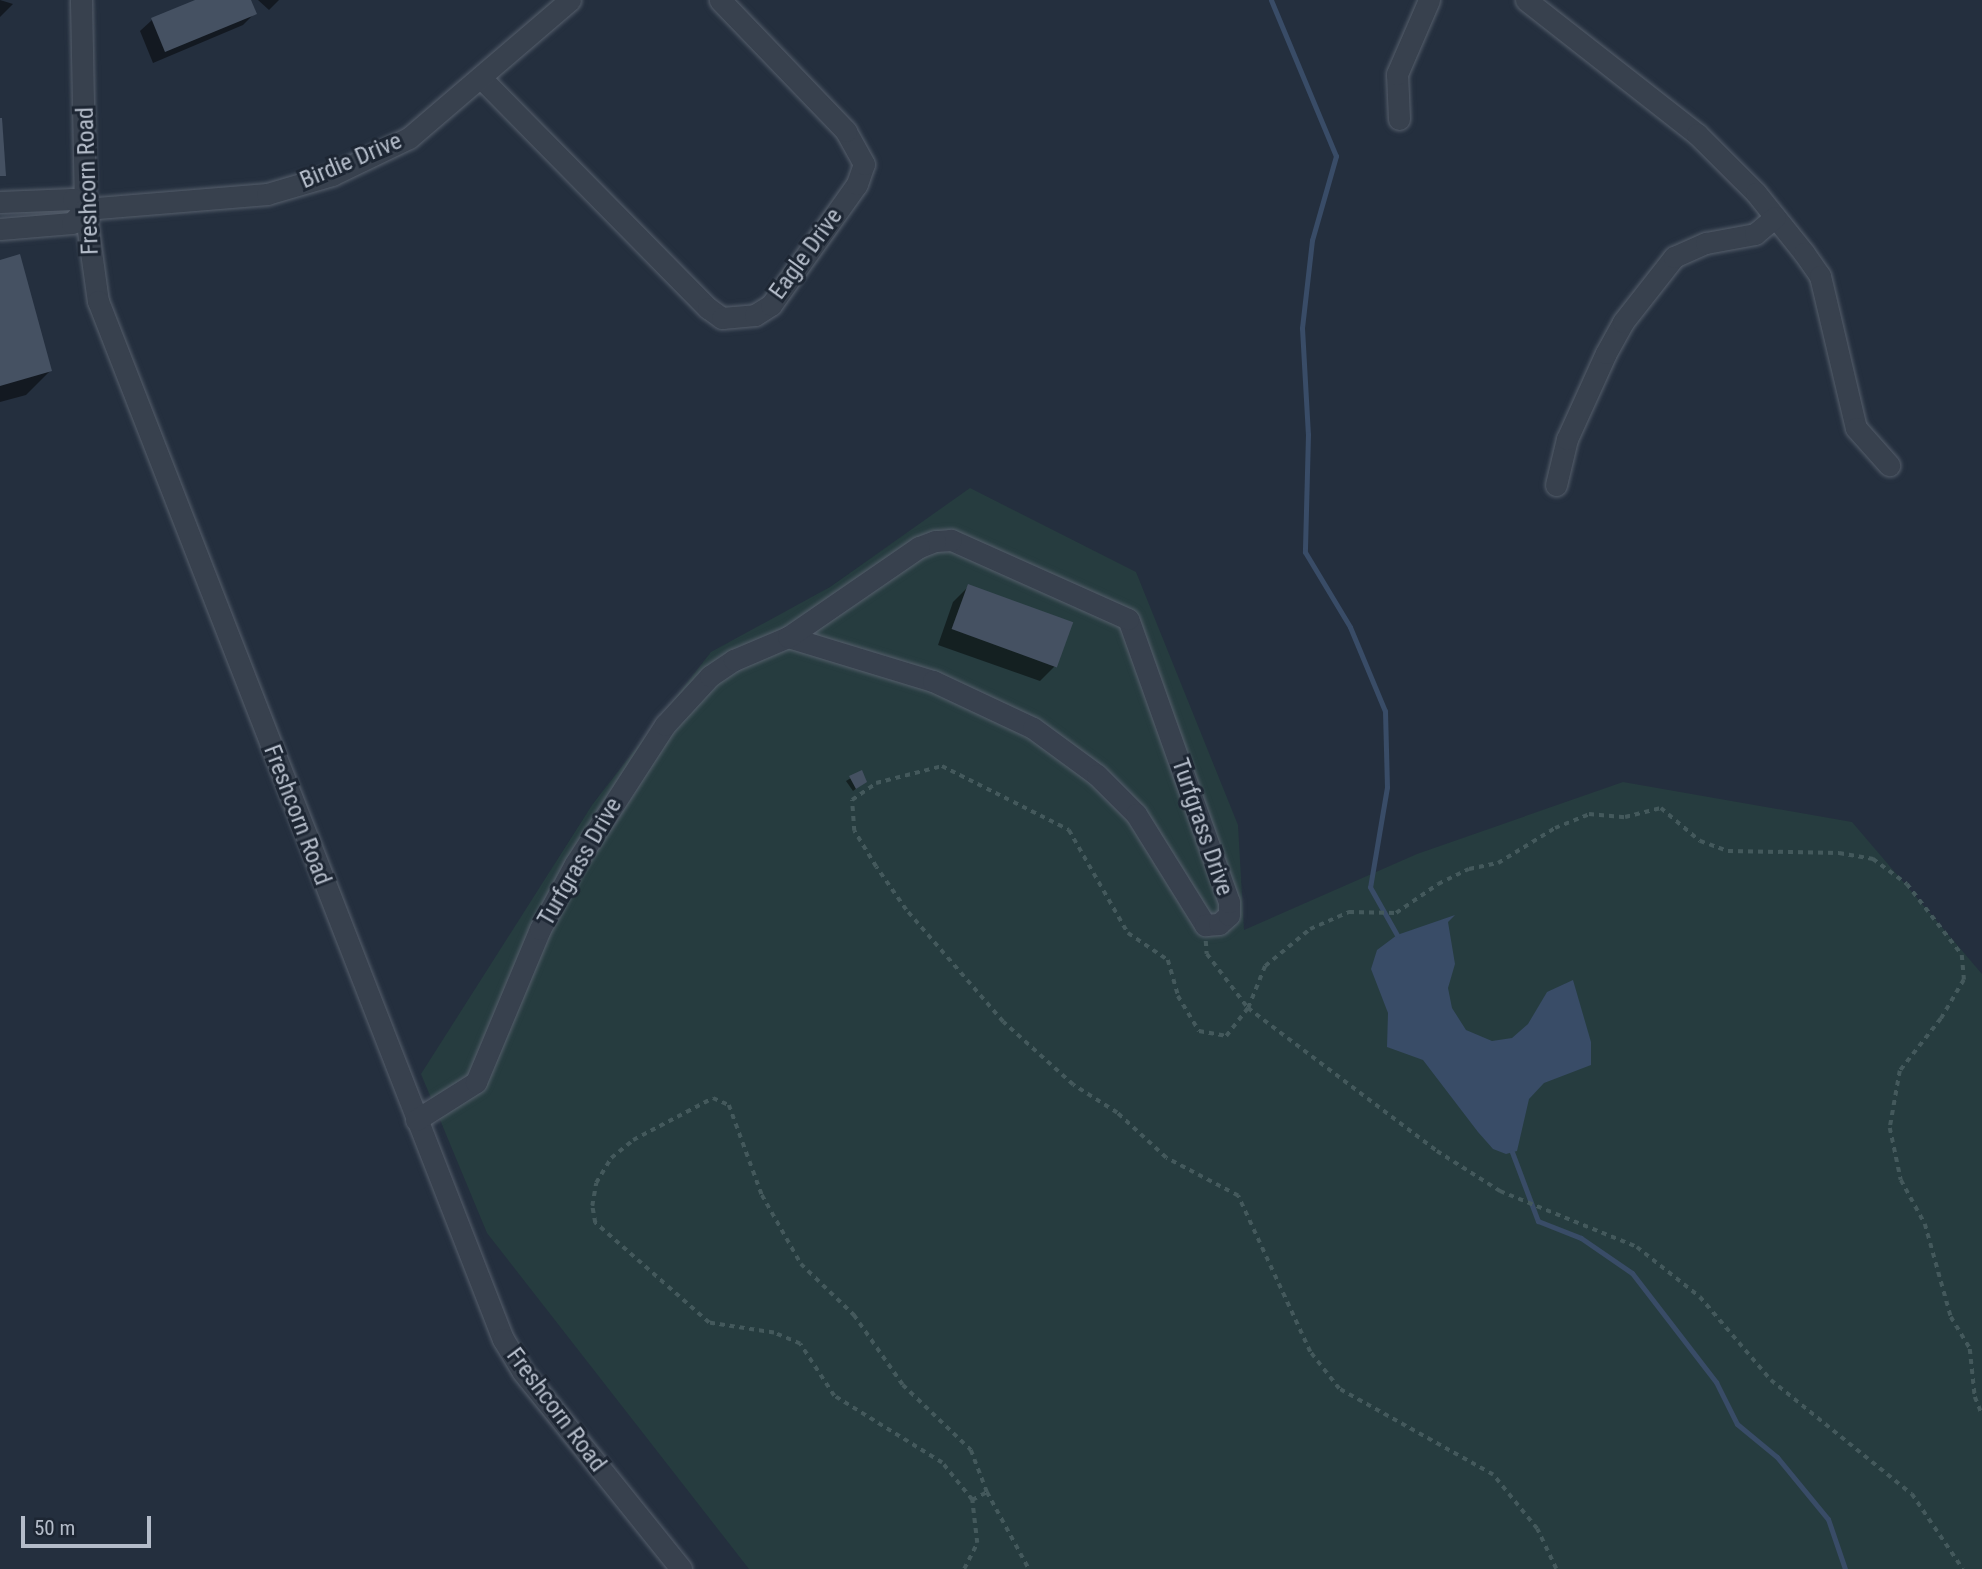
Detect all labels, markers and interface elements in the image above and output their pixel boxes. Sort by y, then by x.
street label: Freshcorn Road [71,107,105,255]
street label: Birdie Drive [296,127,406,195]
street label: Eagle Drive [763,203,849,305]
street label: Freshcorn Road [257,741,337,889]
street label: Turfgrass Drive [1165,755,1239,899]
street label: Turfgrass Drive [532,793,628,931]
street label: Freshcorn Road [500,1342,612,1478]
scale bar [24,1502,154,1546]
text: 50 m [34,1516,75,1540]

